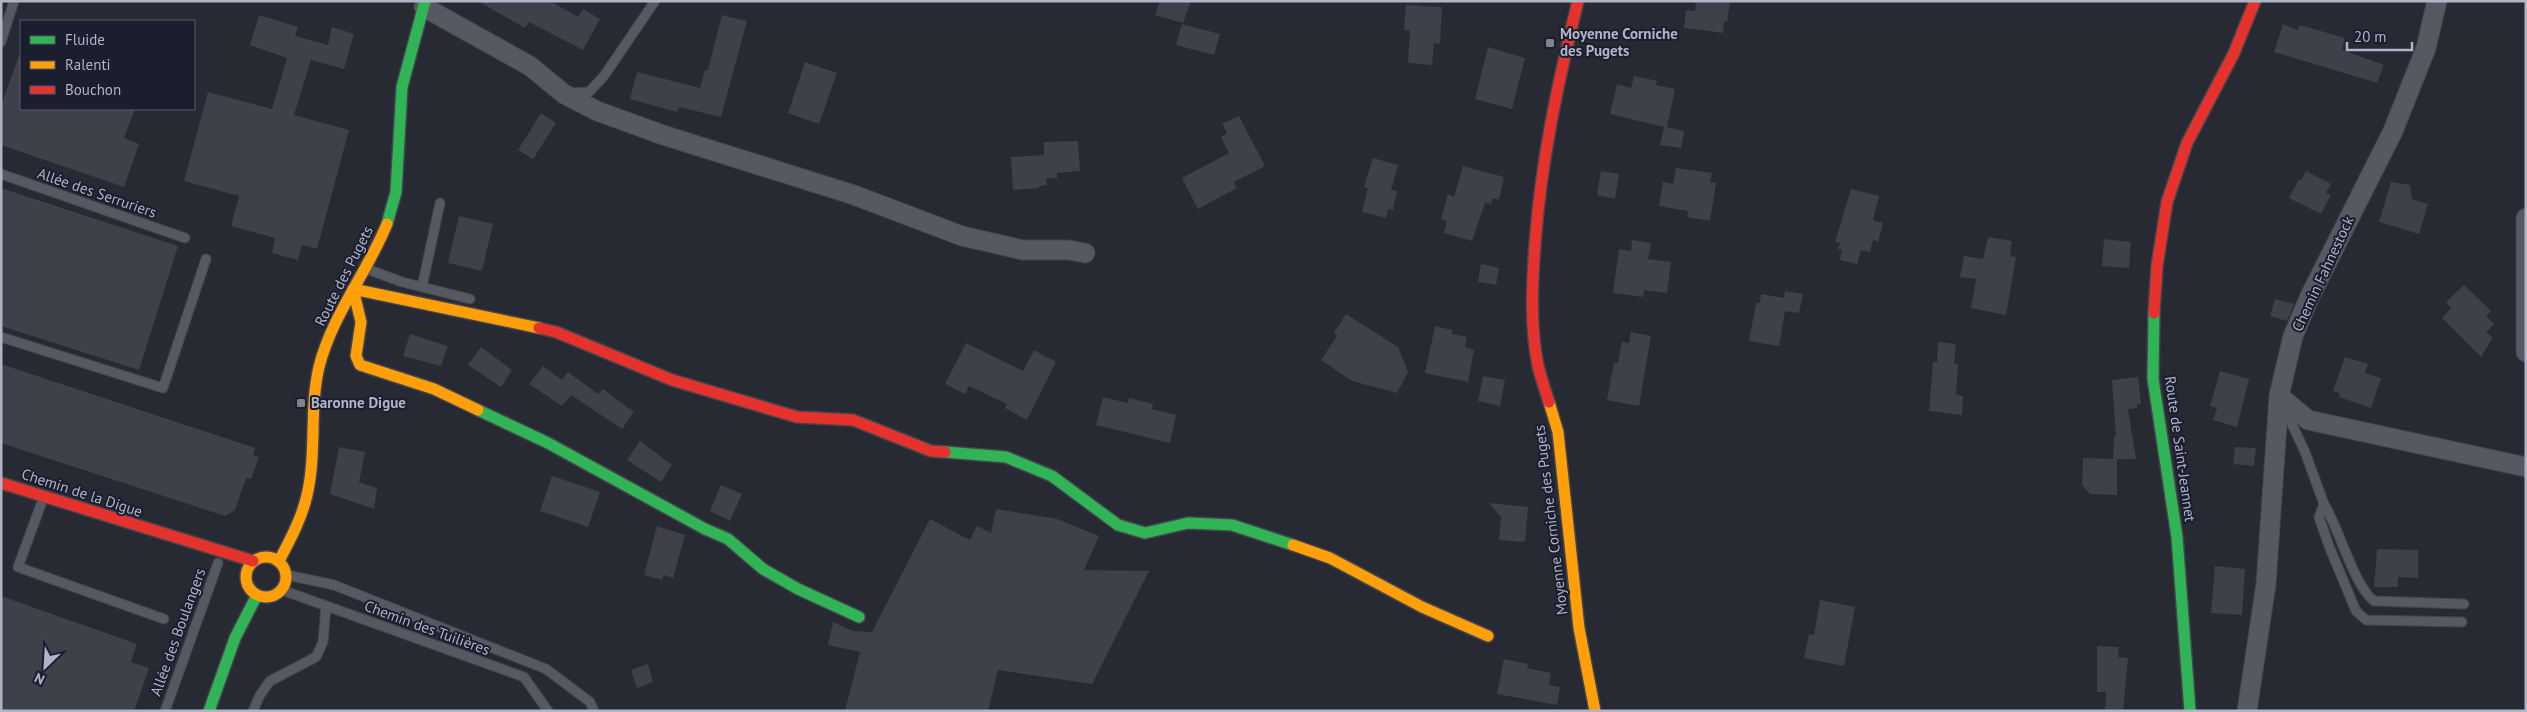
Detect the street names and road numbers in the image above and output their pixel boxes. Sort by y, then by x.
street label: Allée des Serruriers [35,163,159,222]
street label: Chemin Fahnestock [2287,212,2358,335]
street label: Route des Pugets [310,222,377,329]
street label: Route de Saint-Jeannet [2161,375,2200,523]
street label: Moyenne Corniche des Pugets [1529,424,1572,616]
street label: Chemin de la Digue [19,464,145,521]
street label: Allée des Boulangers [146,565,209,698]
street label: Chemin des Tuilières [362,596,493,659]

